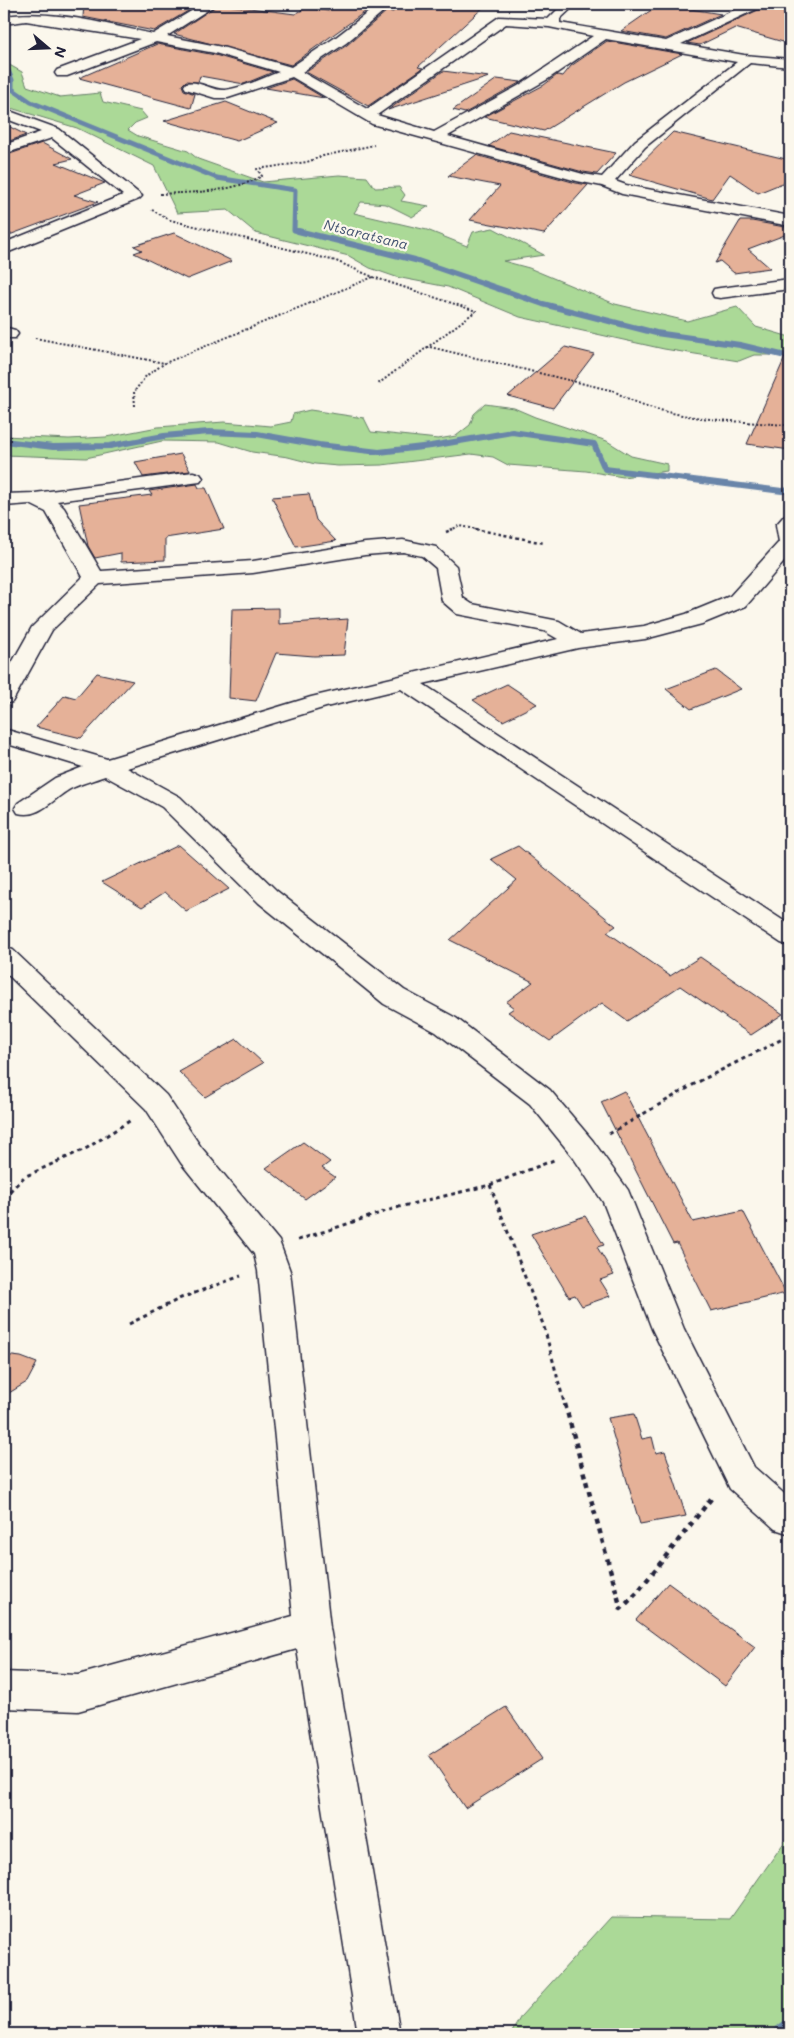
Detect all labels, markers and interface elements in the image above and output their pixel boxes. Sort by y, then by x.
north arrow [22,22,72,72]
text: N [50,44,71,61]
water label: Ntsaratsana [322,214,410,254]

